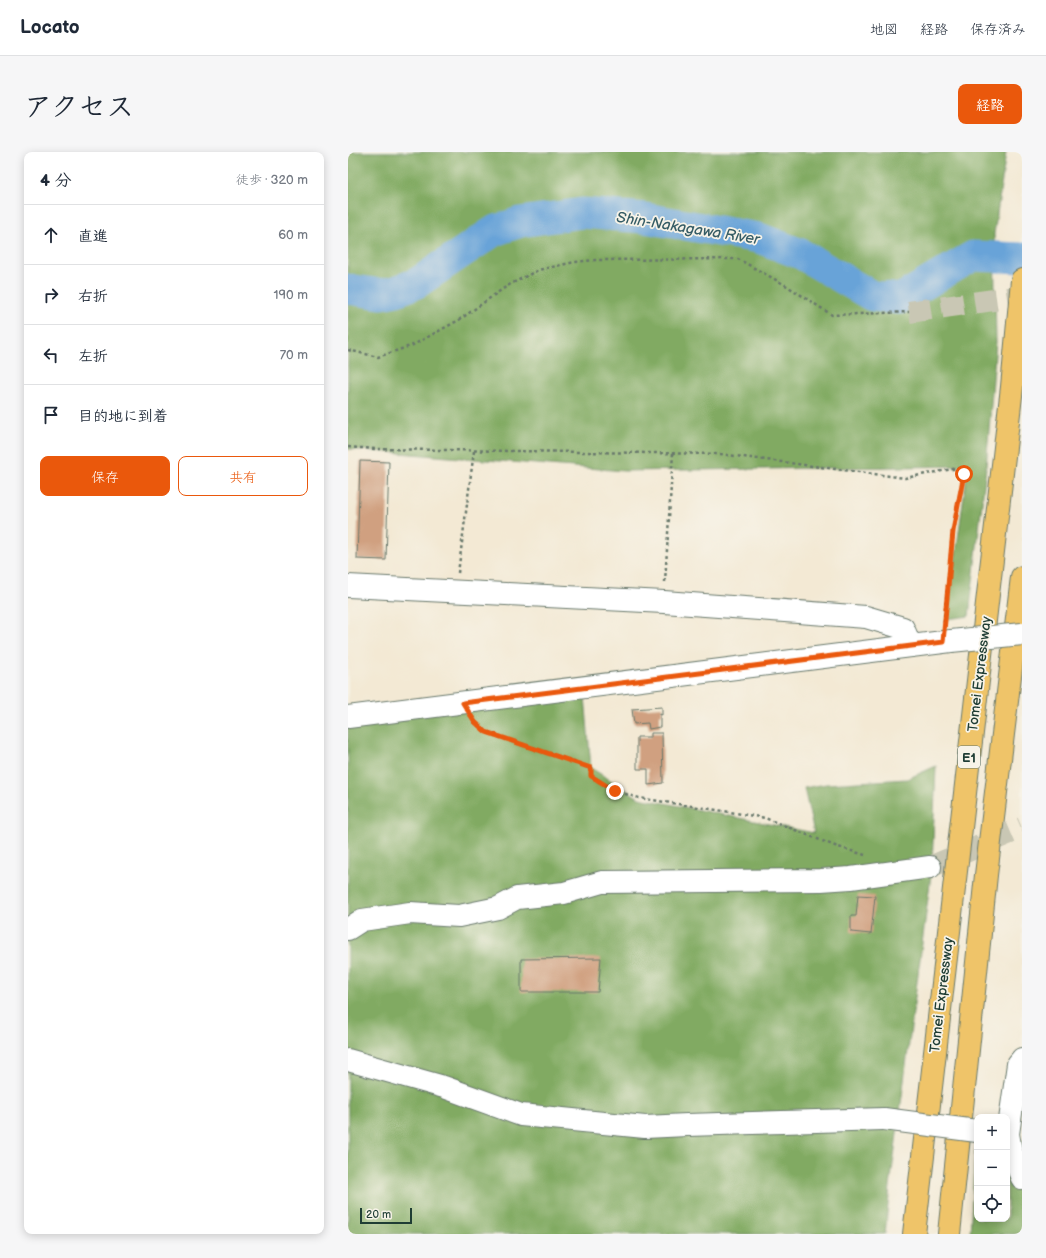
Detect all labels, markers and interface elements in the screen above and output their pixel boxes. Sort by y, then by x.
text: Locato [20,16,80,39]
text: 地図 [870,21,898,38]
text: 経路 [920,21,948,38]
text: 保存済み [970,21,1026,38]
button: 経路 [958,84,1022,124]
text: アクセス [24,91,134,124]
text: 4 分 [40,171,72,191]
text: 徒歩 · 320 m [236,172,308,188]
water label: Shin-Nakagawa River [615,208,762,249]
icon: ahead [40,224,62,246]
text: 直進 [78,227,108,246]
text: 60 m [278,227,308,243]
icon: right [40,284,62,306]
text: 右折 [78,287,108,306]
text: 190 m [274,287,308,303]
icon: left [40,344,62,366]
text: 左折 [78,347,108,366]
text: 70 m [280,347,308,363]
icon: arrive [40,404,62,426]
text: 目的地に到着 [78,407,168,426]
button: 保存 [40,456,170,496]
button: 共有 [178,456,308,496]
route start [955,465,973,483]
street label: Tomei Expressway [964,615,995,733]
road number: E1 [958,746,980,768]
route end [606,782,624,800]
street label: Tomei Expressway [926,936,957,1054]
map controls [974,1114,1010,1222]
button: + [974,1114,1010,1150]
button: − [974,1150,1010,1186]
button: locate [974,1186,1010,1222]
scale bar [360,1206,412,1225]
text: 20 m [366,1208,391,1221]

